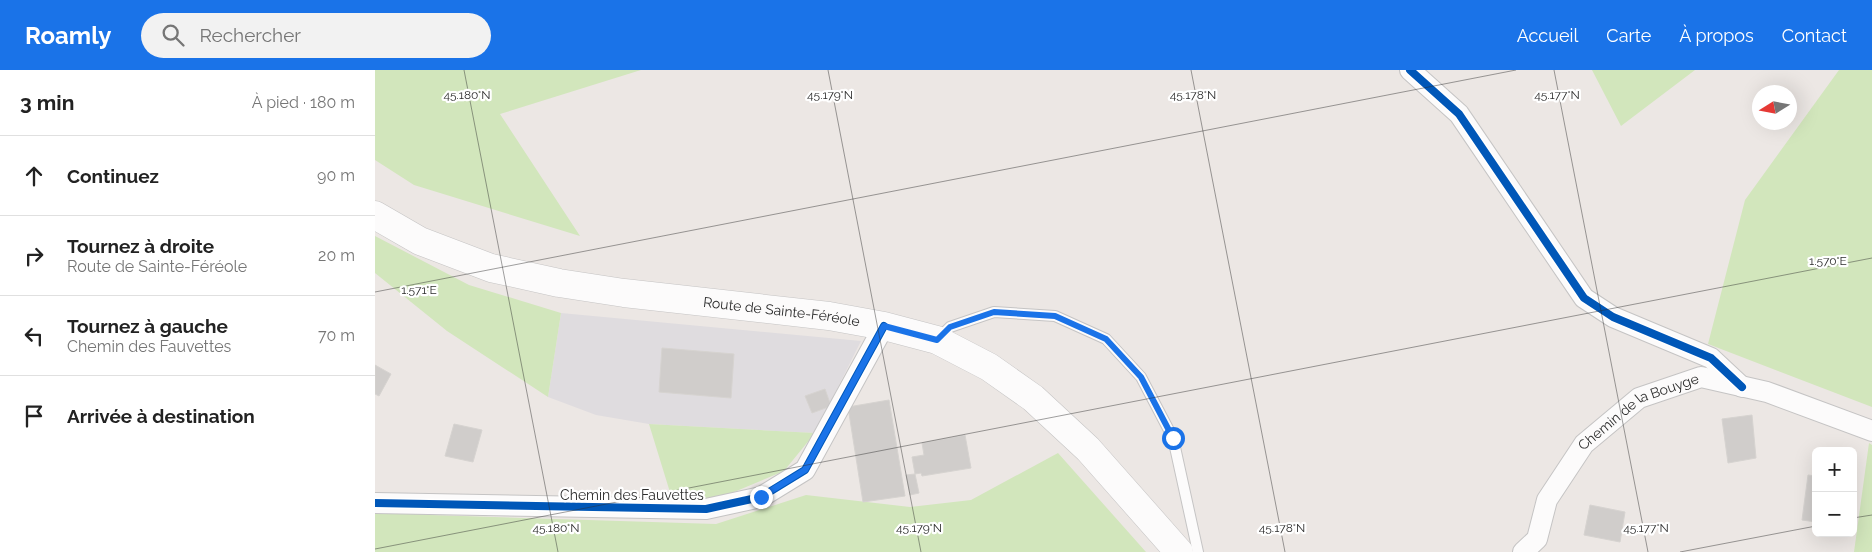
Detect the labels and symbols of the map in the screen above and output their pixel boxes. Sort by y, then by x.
north arrow [1752,85,1797,130]
text: 45.180°N [443,88,491,102]
text: 45.179°N [807,88,853,102]
text: 45.178°N [1170,88,1216,102]
text: 45.177°N [1534,88,1580,102]
text: 1.570°E [1809,254,1847,268]
text: 1.571°E [401,283,437,297]
street label: Route de Sainte-Féréole [702,294,861,329]
street label: Chemin de la Bouyge [1574,370,1701,453]
route start [1162,427,1185,450]
route end [750,486,773,509]
street label: Chemin des Fauvettes [560,487,704,503]
text: 45.180°N [532,521,580,535]
text: 45.179°N [896,521,942,535]
text: 45.178°N [1259,521,1305,535]
text: 45.177°N [1623,521,1669,535]

